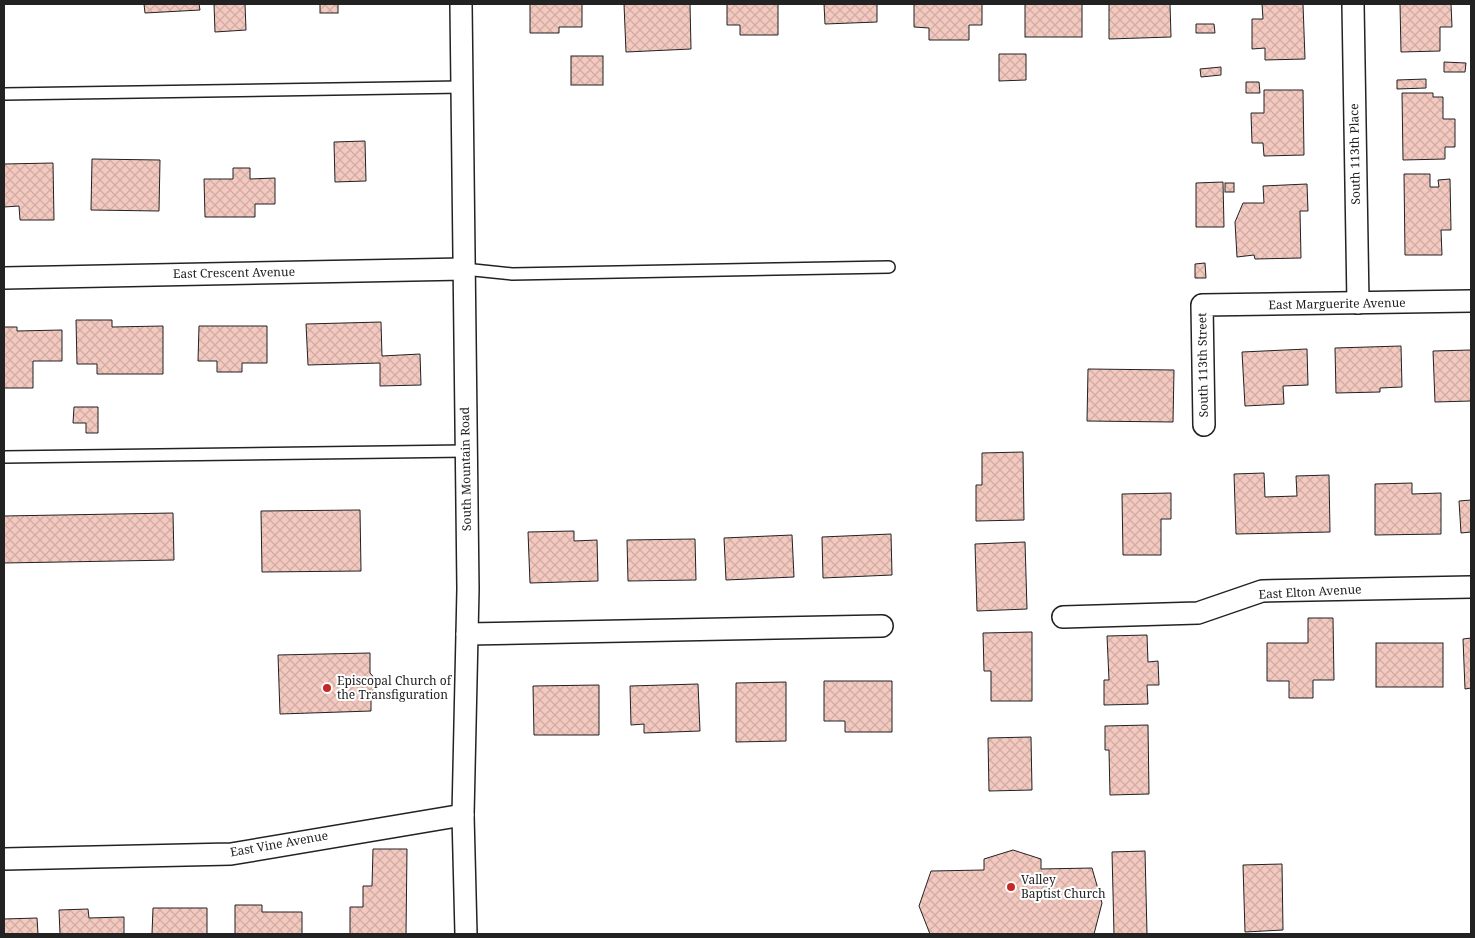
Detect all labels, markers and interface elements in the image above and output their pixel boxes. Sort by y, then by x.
street label: South 113th Place [1345,103,1364,205]
street label: East Crescent Avenue [173,263,295,282]
street label: East Marguerite Avenue [1268,294,1406,313]
street label: South 113th Street [1193,313,1212,417]
street label: South Mountain Road [456,406,475,531]
street label: East Elton Avenue [1258,580,1362,603]
place label: Episcopal Church of the Transfiguration [337,672,453,703]
marker: Episcopal Church of the Transfiguration [321,682,333,694]
street label: East Vine Avenue [229,827,329,860]
place label: Valley Baptist Church [1021,871,1106,902]
marker: Valley Baptist Church [1005,881,1017,893]

